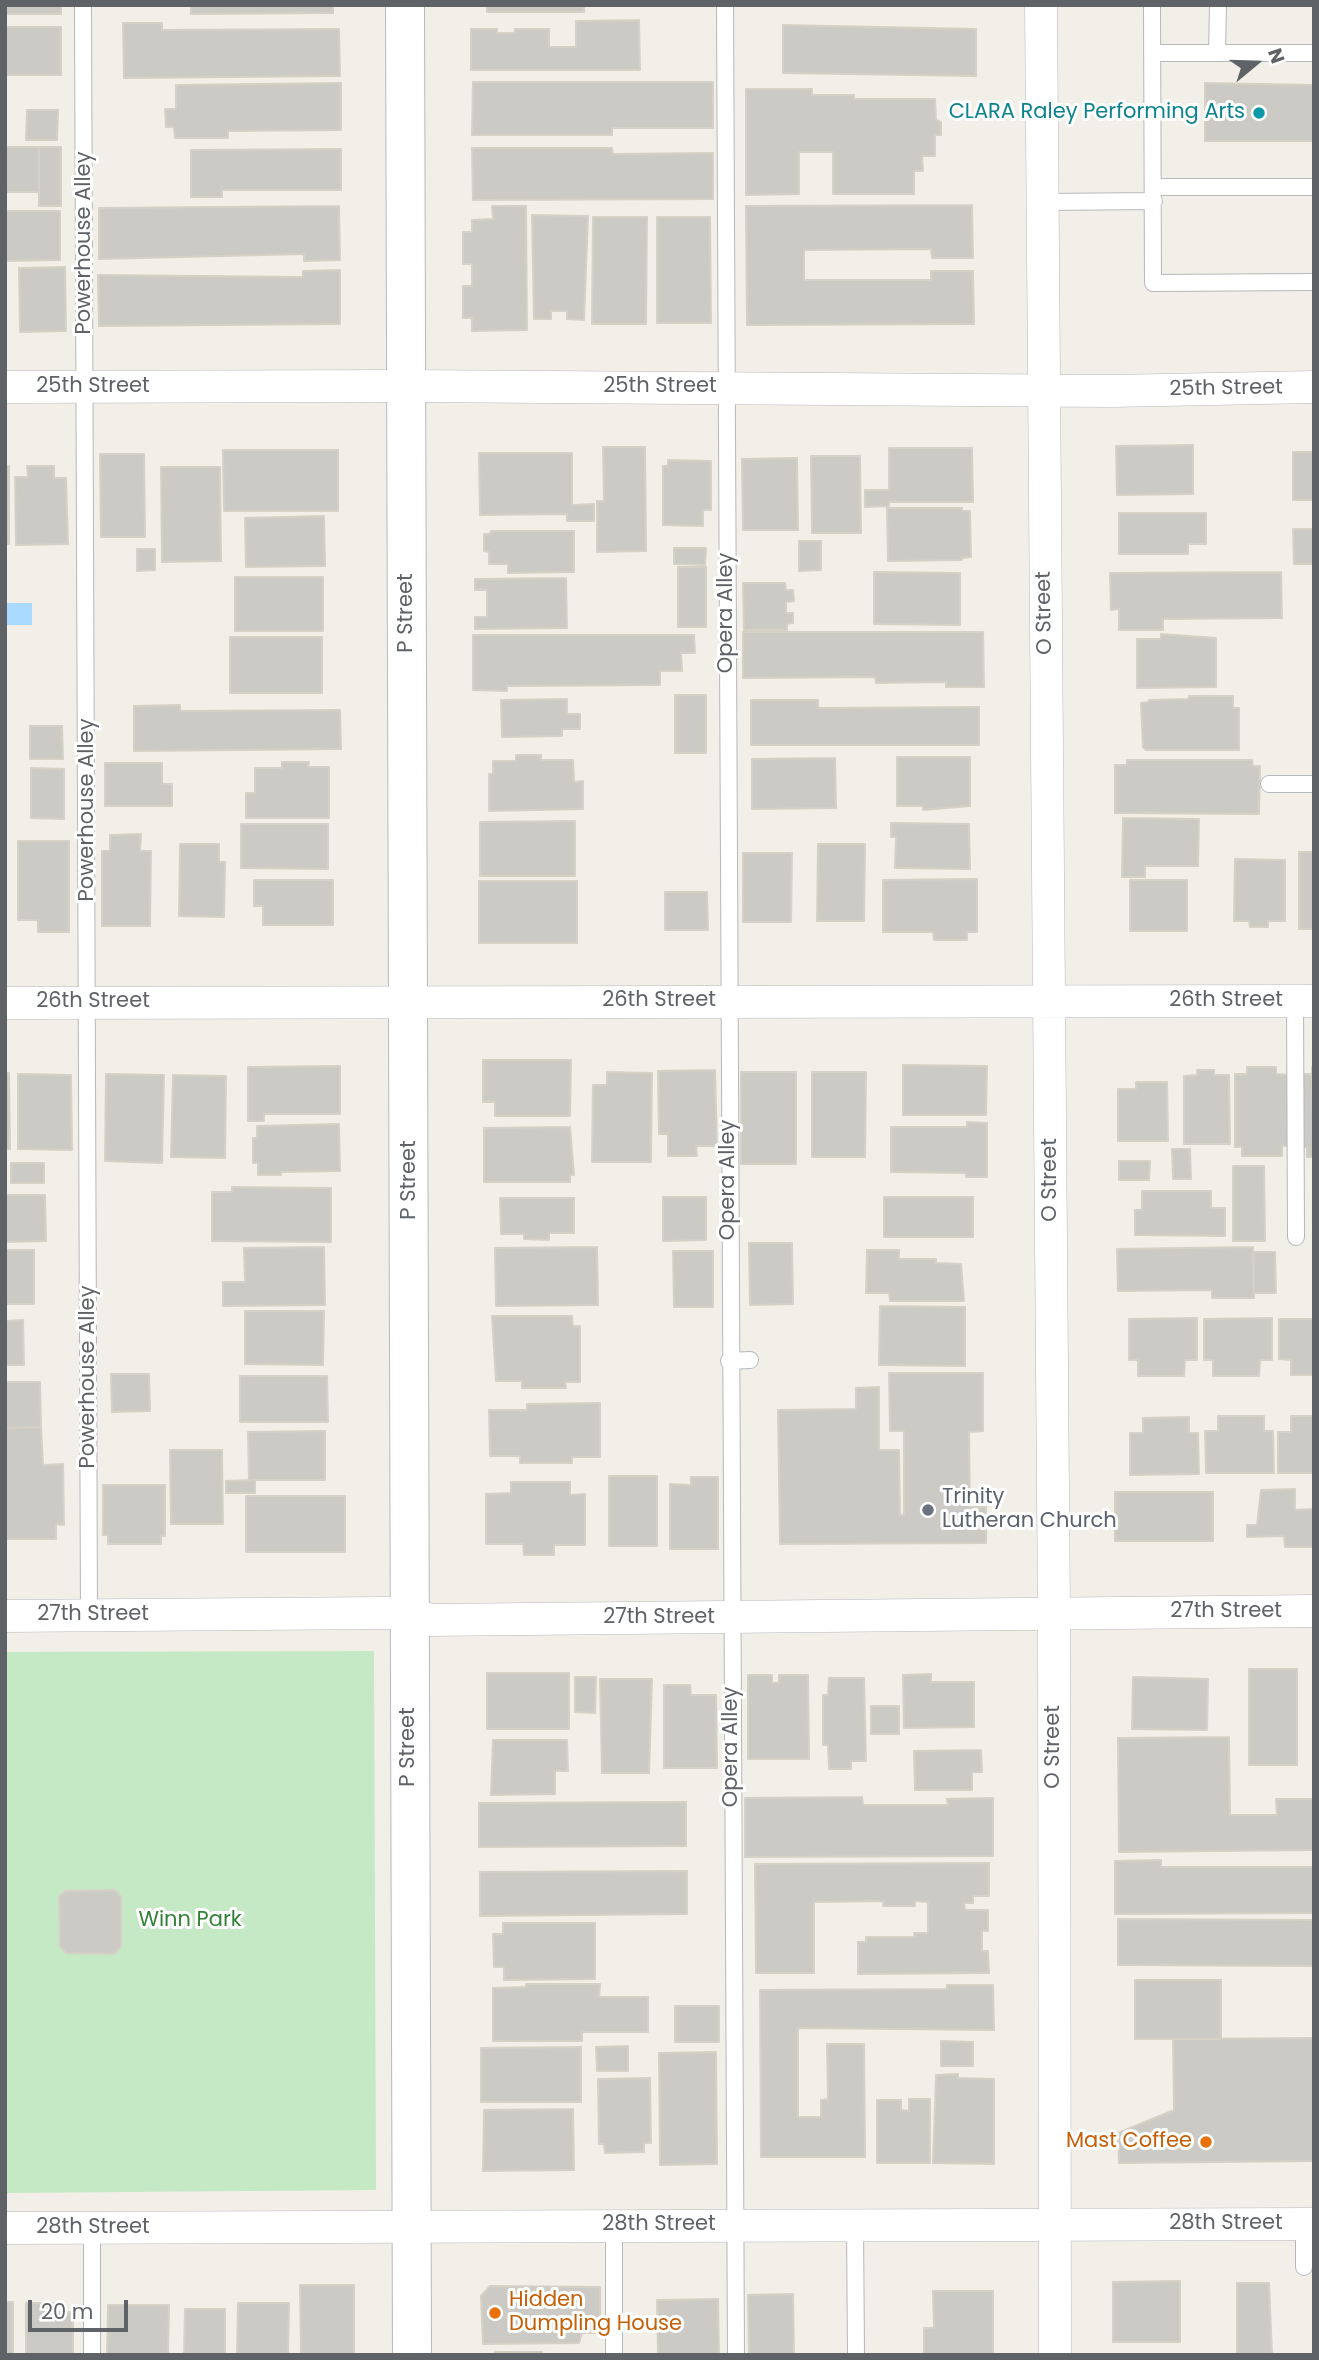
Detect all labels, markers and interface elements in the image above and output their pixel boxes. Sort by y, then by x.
north arrow [1221,28,1291,98]
text: N [1261,45,1291,67]
place label: CLARA Raley Performing Arts [949,100,1245,126]
marker: CLARA Raley Performing Arts [1251,105,1267,121]
street label: Powerhouse Alley [72,152,98,334]
street label: 25th Street [36,374,150,400]
street label: 25th Street [603,374,717,400]
street label: 25th Street [1169,375,1283,403]
street label: Opera Alley [714,553,740,673]
street label: O Street [1032,571,1058,655]
street label: P Street [394,573,420,653]
street label: Powerhouse Alley [75,719,101,901]
street label: 26th Street [602,988,716,1014]
street label: 26th Street [1169,988,1283,1014]
street label: 26th Street [36,989,150,1015]
street label: Opera Alley [716,1120,742,1240]
street label: O Street [1038,1138,1064,1222]
street label: P Street [397,1140,423,1220]
street label: Powerhouse Alley [76,1286,102,1468]
place label: Trinity Lutheran Church [942,1485,1117,1535]
marker: Trinity Lutheran Church [920,1502,936,1518]
street label: 27th Street [1170,1599,1282,1625]
street label: 27th Street [37,1602,149,1628]
street label: 27th Street [603,1605,715,1631]
street label: Opera Alley [719,1687,745,1807]
street label: O Street [1041,1705,1067,1789]
street label: P Street [396,1707,422,1787]
park label: Winn Park [138,1908,242,1934]
place label: Mast Coffee [1066,2129,1192,2155]
marker: Mast Coffee [1198,2134,1214,2150]
street label: 28th Street [1169,2211,1283,2237]
street label: 28th Street [602,2212,716,2238]
street label: 28th Street [36,2215,150,2241]
scale bar [32,2286,131,2330]
place label: Hidden Dumpling House [509,2288,682,2338]
text: 20 m [41,2297,94,2326]
marker: Hidden Dumpling House [487,2305,503,2321]

